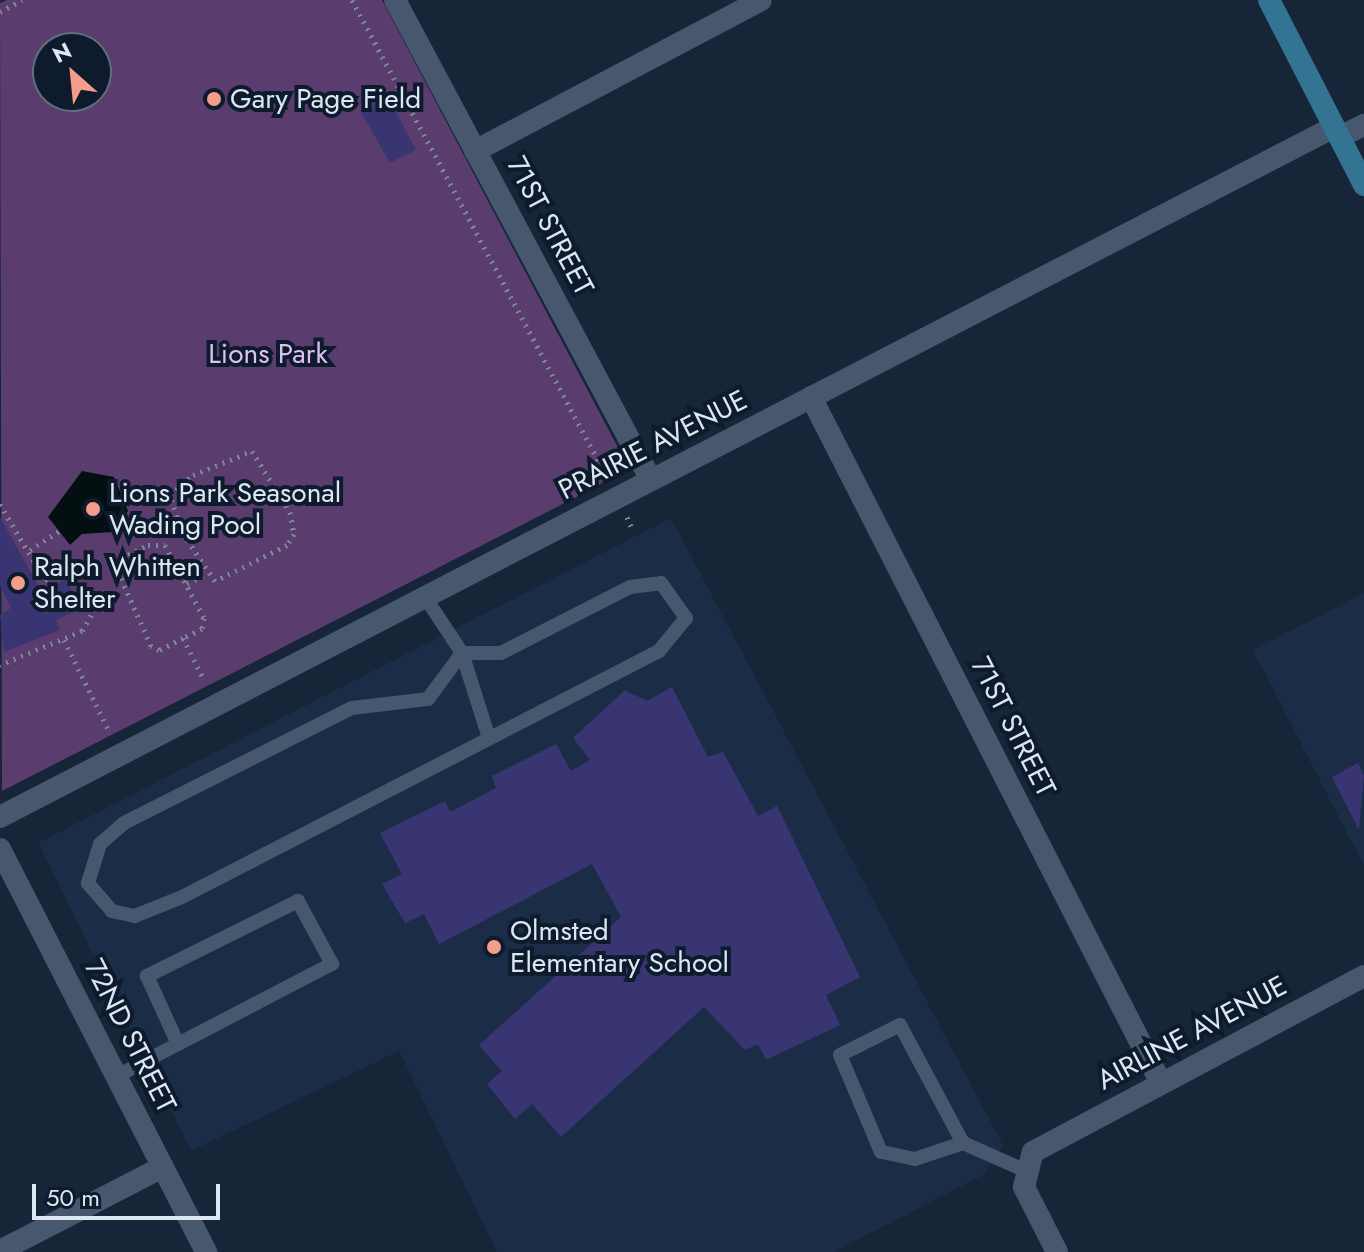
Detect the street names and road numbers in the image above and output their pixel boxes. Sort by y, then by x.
street label: 71ST STREET [500,151,600,301]
street label: PRAIRIE AVENUE [553,383,753,507]
street label: 71ST STREET [964,652,1062,802]
street label: 72ND STREET [77,954,183,1118]
street label: AIRLINE AVENUE [1091,969,1293,1097]

